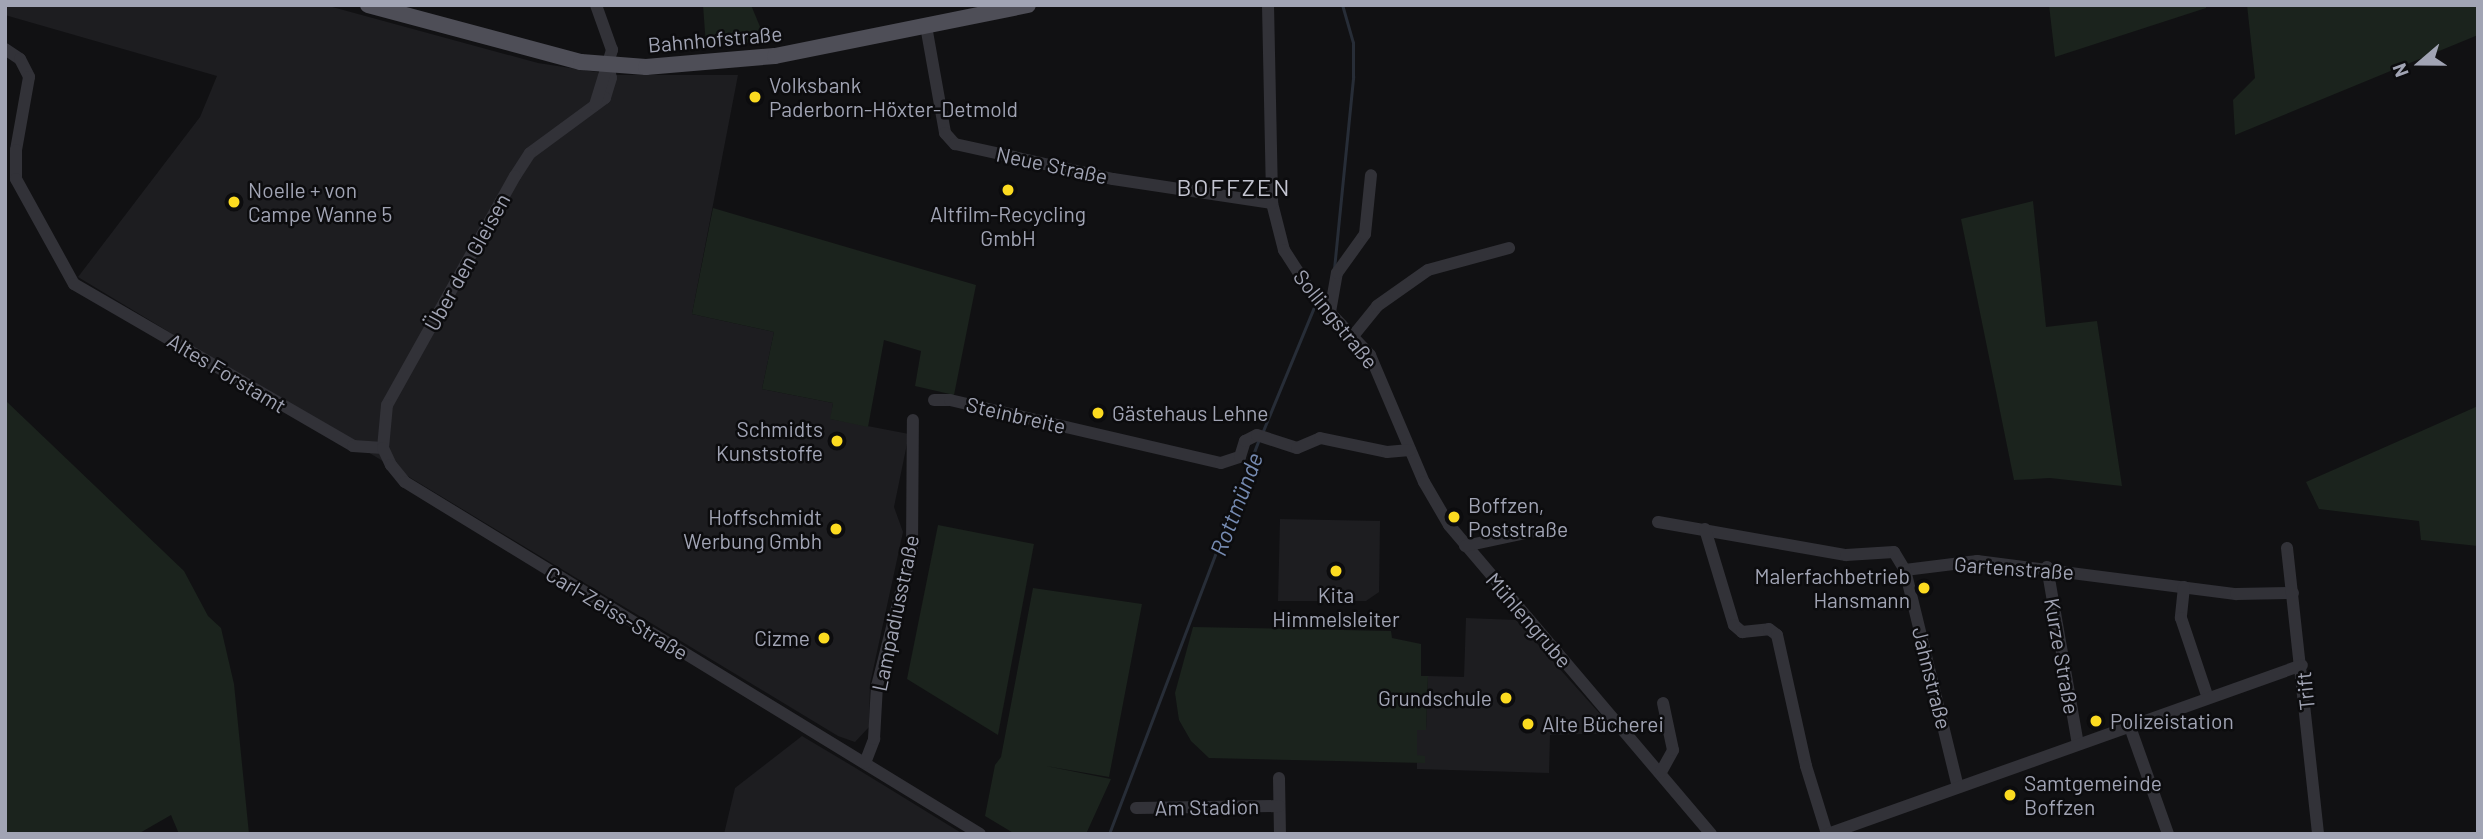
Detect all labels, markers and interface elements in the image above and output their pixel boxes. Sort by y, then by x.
street label: Bahnhofstraße [647,21,783,57]
north arrow [2385,28,2455,98]
text: N [2387,60,2413,80]
place label: Volksbank Paderborn-Höxter-Detmold [769,72,1018,122]
marker: Volksbank Paderborn-Höxter-Detmold [747,89,763,105]
street label: Neue Straße [994,141,1110,189]
district label: BOFFZEN [1177,173,1291,201]
place label: Noelle + von Campe Wanne 5 [248,177,392,227]
marker: Altfilm-Recycling GmbH [1000,182,1016,198]
street label: Über den Gleisen [419,189,515,335]
marker: Noelle + von Campe Wanne 5 [226,194,242,210]
place label: Altfilm-Recycling GmbH [930,201,1086,251]
street label: Sollingstraße [1288,264,1384,374]
street label: Altes Forstamt [163,328,291,418]
street label: Steinbreite [964,391,1068,439]
place label: Gästehaus Lehne [1112,400,1268,426]
marker: Gästehaus Lehne [1090,405,1106,421]
place label: Schmidts Kunststoffe [716,416,823,466]
marker: Schmidts Kunststoffe [829,433,845,449]
water label: Rottmünde [1204,449,1268,559]
place label: Boffzen, Poststraße [1468,492,1568,542]
place label: Hoffschmidt Werbung Gmbh [683,504,822,554]
marker: Boffzen, Poststraße [1446,509,1462,525]
marker: Hoffschmidt Werbung Gmbh [828,521,844,537]
street label: Lampadiusstraße [866,533,924,693]
street label: Gartenstraße [1953,551,2075,585]
street label: Carl-Zeiss-Straße [541,561,693,665]
marker: Kita Himmelsleiter [1328,563,1344,579]
place label: Malerfachbetrieb Hansmann [1755,563,1910,613]
street label: Mühlengrube [1481,567,1577,673]
marker: Malerfachbetrieb Hansmann [1916,580,1932,596]
place label: Kita Himmelsleiter [1272,582,1400,632]
street label: Kurze Straße [2039,596,2085,716]
street label: Jahnstraße [1907,624,1957,732]
place label: Cizme [754,625,810,651]
marker: Cizme [816,630,832,646]
street label: Trift [2290,670,2320,712]
place label: Grundschule [1378,685,1492,711]
marker: Grundschule [1498,690,1514,706]
place label: Polizeistation [2110,708,2234,734]
place label: Alte Bücherei [1542,711,1664,737]
marker: Polizeistation [2088,713,2104,729]
marker: Alte Bücherei [1520,716,1536,732]
place label: Samtgemeinde Boffzen [2024,770,2162,820]
marker: Samtgemeinde Boffzen [2002,787,2018,803]
street label: Am Stadion [1155,793,1259,821]

